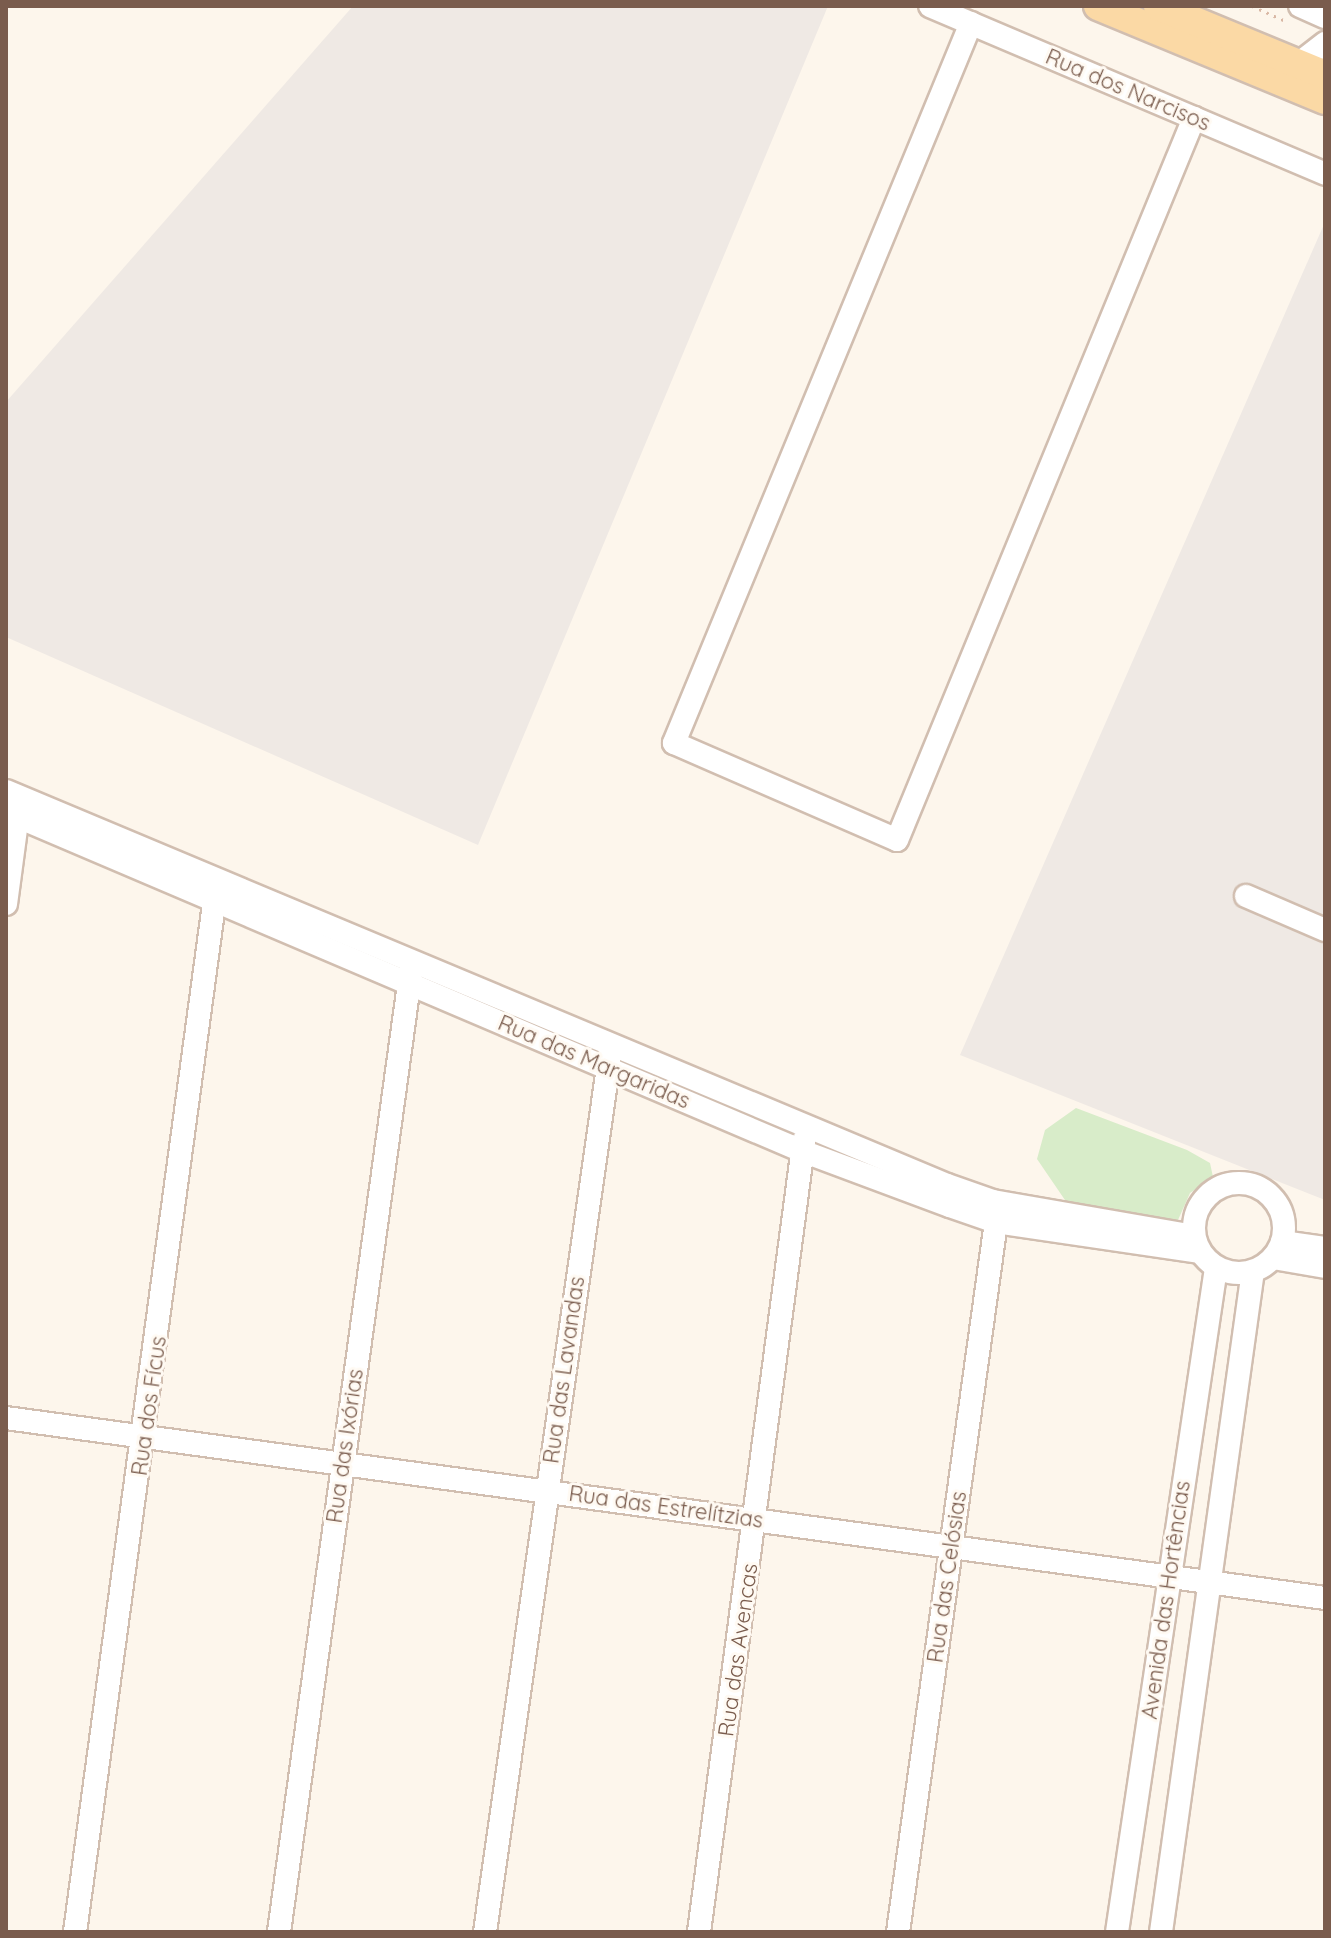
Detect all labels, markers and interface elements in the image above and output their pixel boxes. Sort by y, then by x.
street label: Rua dos Narcisos [1042,43,1214,137]
street label: Rua das Margaridas [494,1010,694,1114]
street label: Rua das Lavandas [538,1275,590,1465]
street label: Rua dos Fícus [126,1334,172,1478]
street label: Rua das Ixórias [321,1367,369,1525]
street label: Avenida das Hortências [1136,1479,1196,1721]
street label: Rua das Estrelítzias [567,1480,765,1534]
street label: Rua das Celósias [922,1489,972,1665]
street label: Rua das Avencas [713,1562,763,1738]

